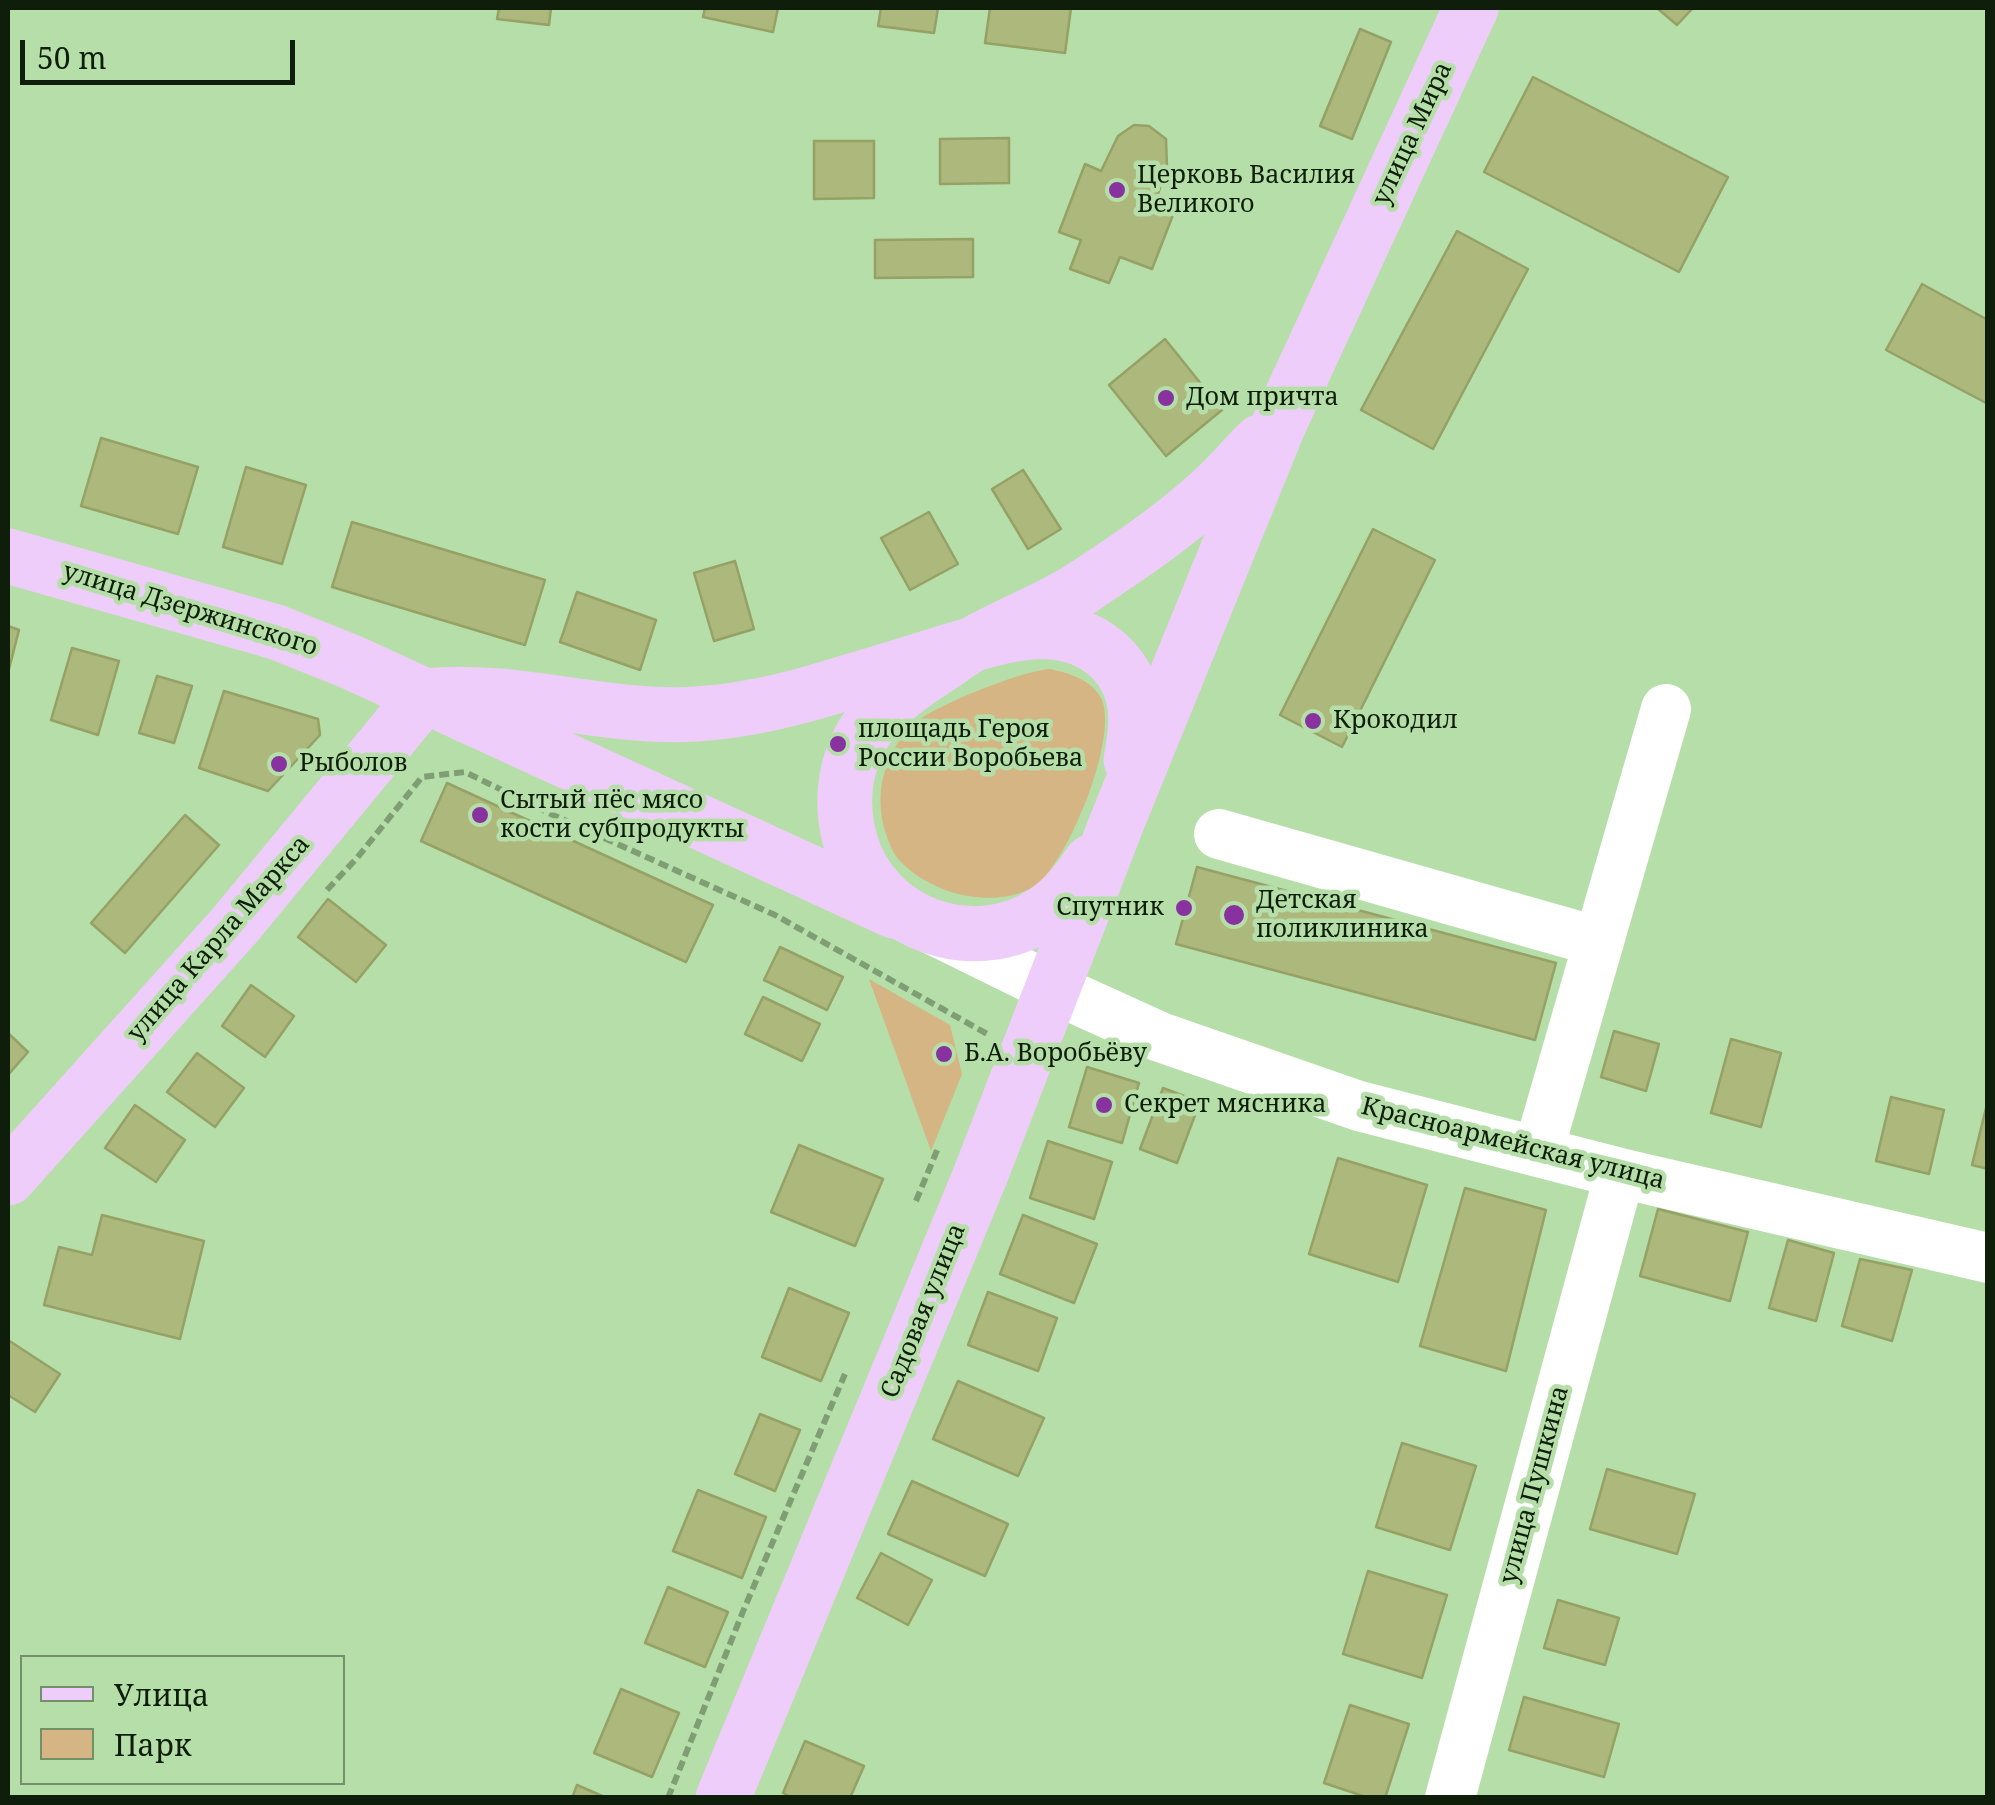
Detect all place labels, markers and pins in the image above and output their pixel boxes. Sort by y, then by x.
place label: Церковь Василия Великого [1137,161,1355,220]
marker: Церковь Василия Великого [1106,179,1128,201]
place label: Дом причта [1186,383,1339,413]
marker: Дом причта [1155,387,1177,409]
place label: Крокодил [1333,706,1458,736]
marker: Крокодил [1302,710,1324,732]
place label: площадь Героя России Воробьева [858,715,1083,774]
marker: площадь Героя России Воробьева [827,733,849,755]
place label: Рыболов [299,749,407,779]
marker: Рыболов [268,753,290,775]
place label: Сытый пёс мясо кости субпродукты [500,786,744,845]
marker: Сытый пёс мясо кости субпродукты [469,804,491,826]
place label: Детская поликлиника [1256,886,1429,945]
place label: Спутник [1056,893,1164,923]
marker: Спутник [1173,897,1195,919]
marker: Детская поликлиника [1221,902,1247,928]
place label: Б.А. Воробьёву [964,1039,1147,1069]
marker: Б.А. Воробьёву [933,1043,955,1065]
place label: Секрет мясника [1124,1090,1326,1120]
marker: Секрет мясника [1093,1094,1115,1116]

